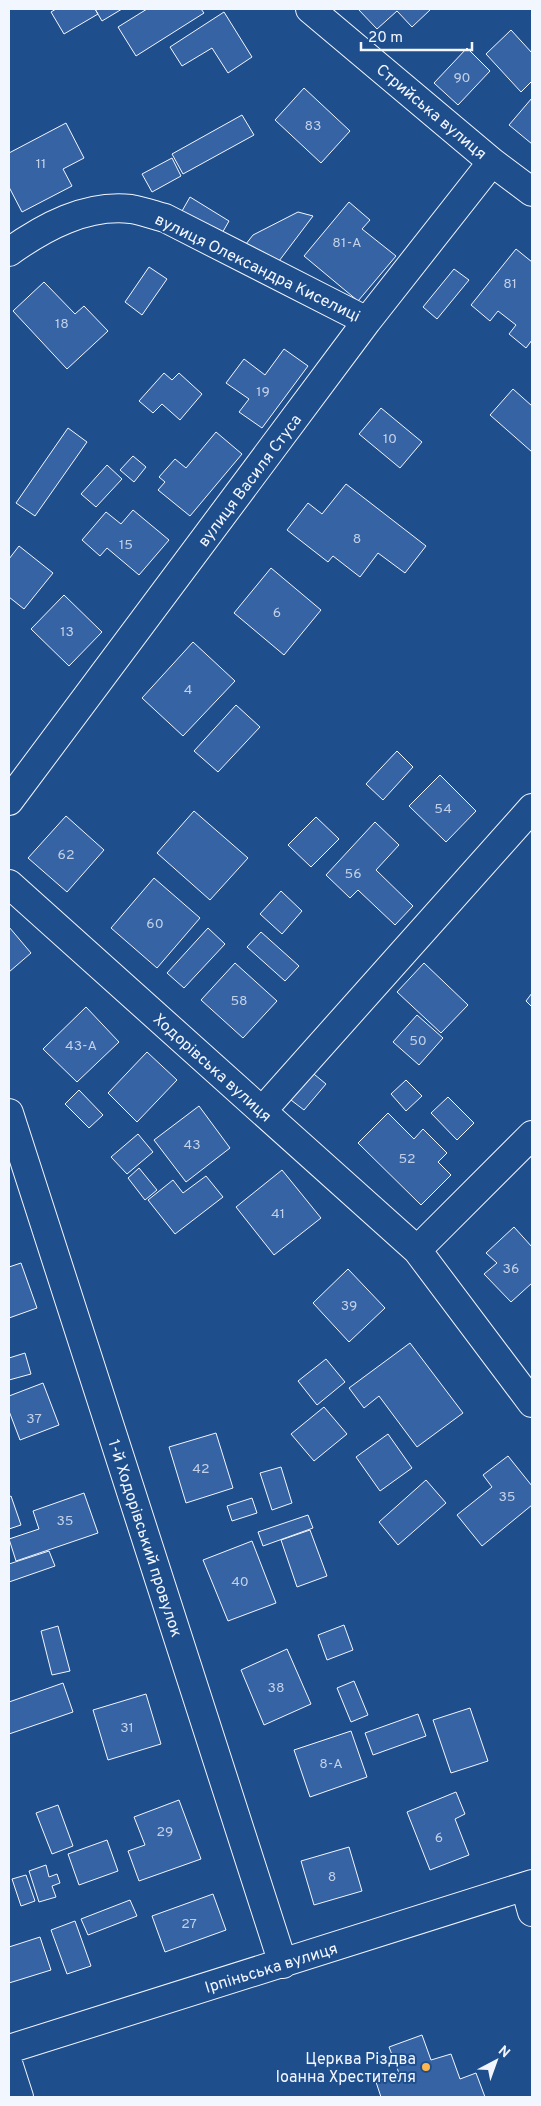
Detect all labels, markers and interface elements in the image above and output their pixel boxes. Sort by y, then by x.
scale bar [361,20,472,52]
text: 20 m [368,29,403,48]
street label: Стрийська вулиця [371,60,490,165]
house number: 90 [453,70,471,87]
house number: 83 [305,118,321,135]
house number: 11 [36,156,46,173]
street label: вулиця Олександра Киселиці [151,210,363,327]
house number: 81-А [332,235,362,252]
house number: 81 [503,276,517,293]
house number: 18 [55,316,69,333]
house number: 19 [256,384,270,401]
street label: вулиця Василя Стуса [194,411,307,551]
house number: 10 [383,431,397,448]
house number: 8 [353,531,361,548]
house number: 15 [119,537,133,554]
house number: 6 [273,605,281,622]
house number: 13 [60,624,74,641]
house number: 4 [184,682,192,699]
house number: 54 [434,801,452,818]
house number: 62 [58,847,74,864]
house number: 56 [344,866,362,883]
house number: 60 [146,916,164,933]
house number: 58 [230,993,248,1010]
street label: Ходорівська вулиця [148,1010,275,1127]
house number: 50 [409,1033,427,1050]
house number: 43-А [65,1038,97,1055]
house number: 43 [183,1137,201,1154]
house number: 52 [398,1151,416,1168]
house number: 41 [271,1206,285,1223]
house number: 36 [503,1261,519,1278]
house number: 39 [341,1298,357,1315]
house number: 37 [26,1411,42,1428]
street label: 1-й Ходорівський провулок [103,1437,186,1640]
house number: 42 [192,1461,210,1478]
house number: 35 [498,1489,516,1506]
house number: 35 [56,1513,74,1530]
house number: 40 [231,1574,249,1591]
house number: 38 [268,1680,284,1697]
house number: 31 [120,1720,134,1737]
house number: 8-А [319,1756,343,1773]
house number: 29 [157,1824,173,1841]
house number: 6 [435,1830,443,1847]
house number: 8 [328,1869,336,1886]
house number: 27 [181,1916,197,1933]
street label: Ірпіньська вулиця [203,1939,340,1999]
north arrow [471,2036,521,2086]
text: N [494,2043,513,2062]
place label: Церква Різдва Іоанна Хрестителя [275,2050,416,2088]
marker: Церква Різдва Іоанна Хрестителя [420,2061,432,2073]

